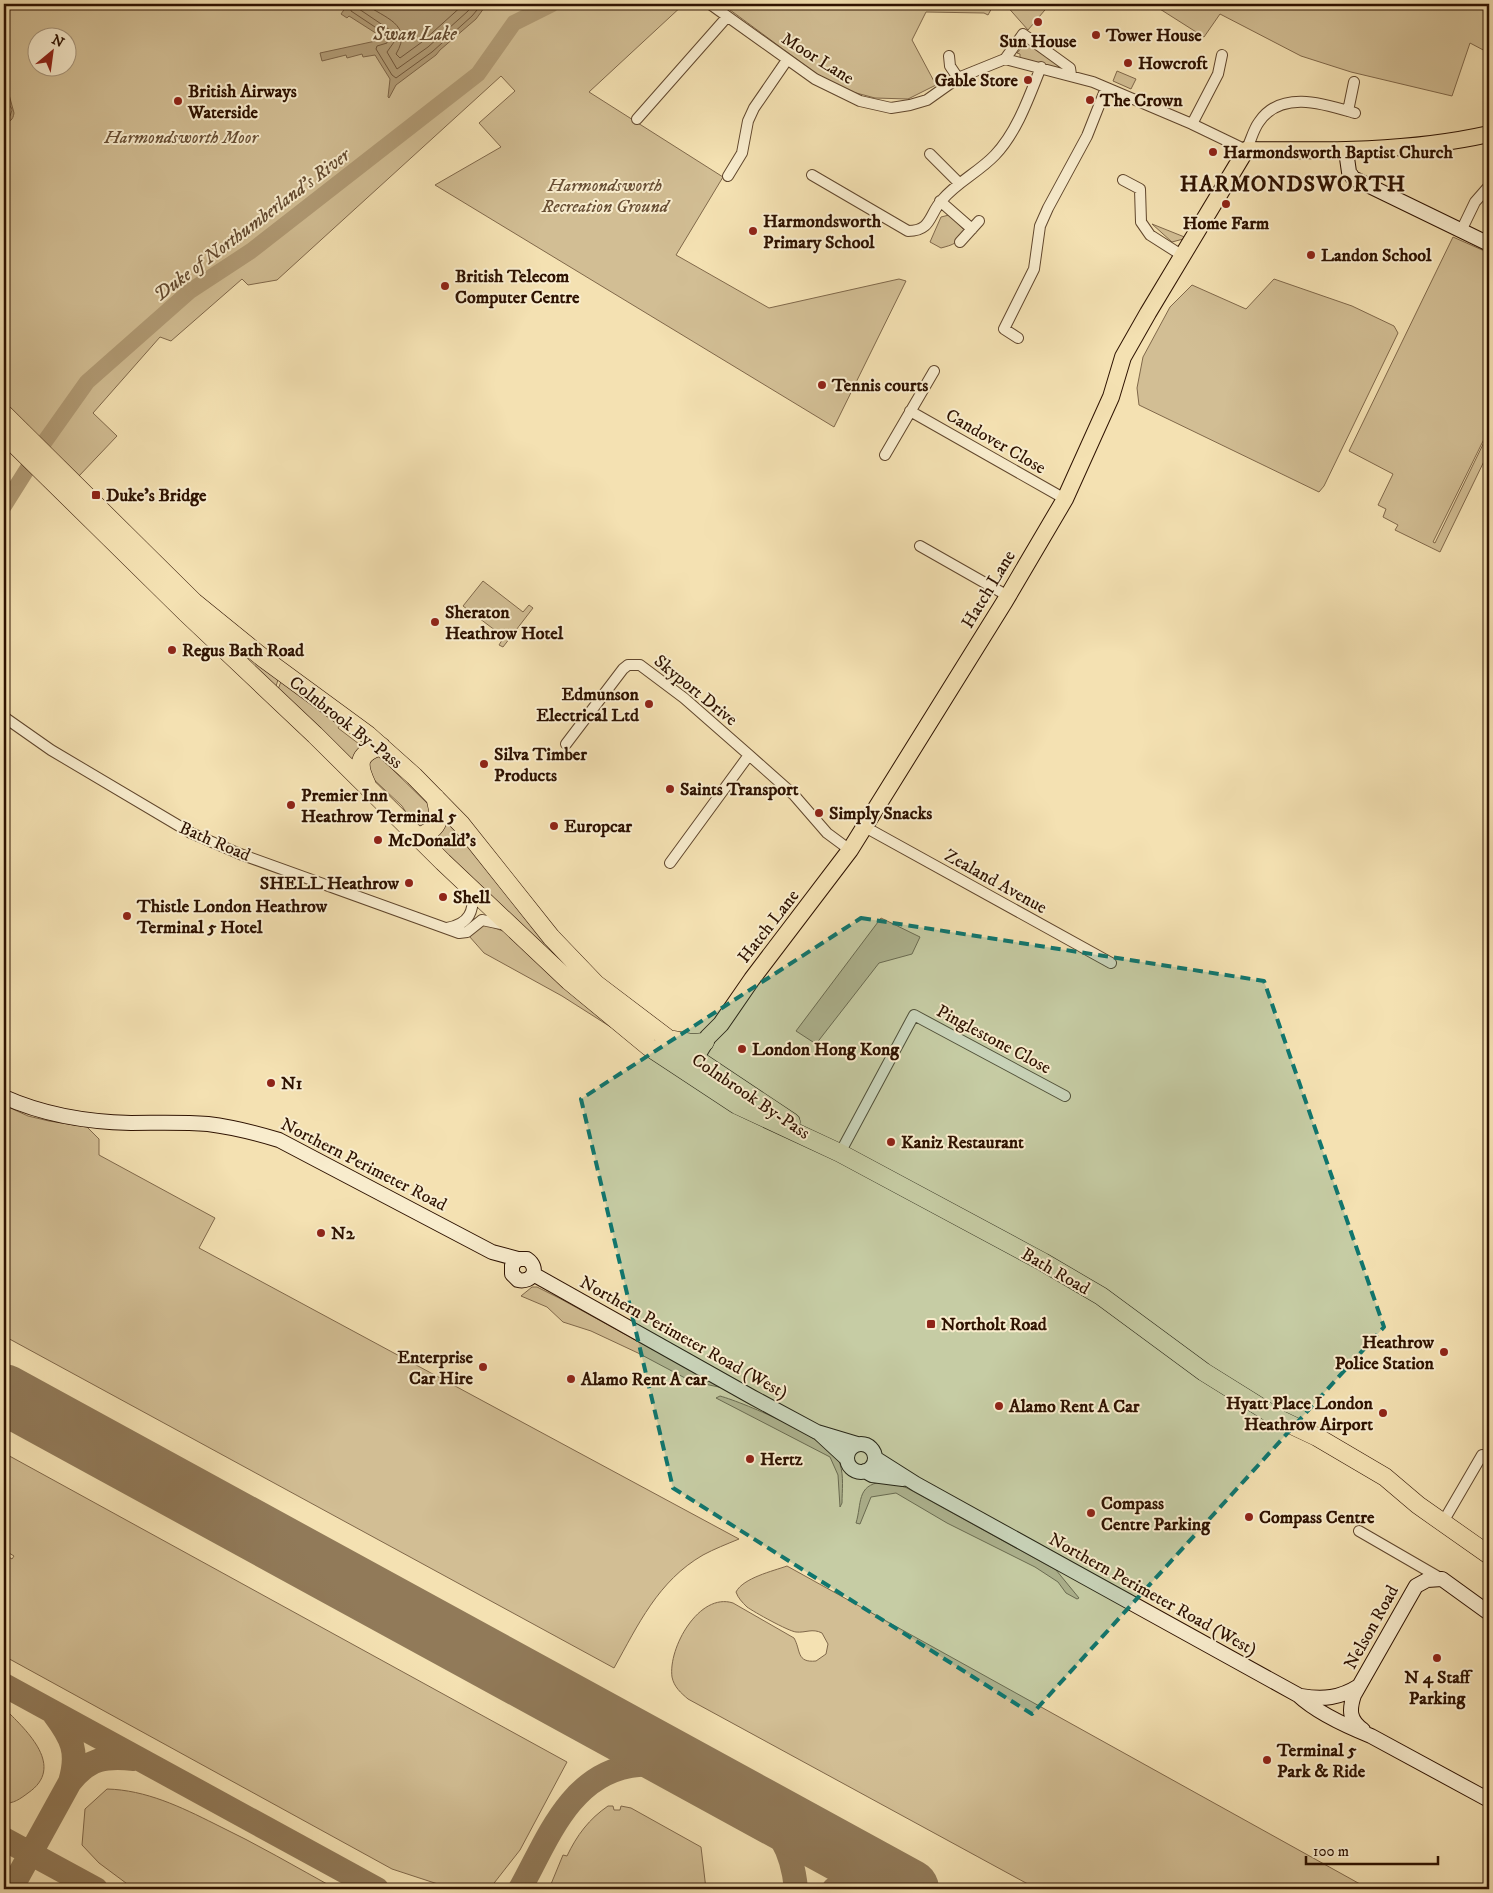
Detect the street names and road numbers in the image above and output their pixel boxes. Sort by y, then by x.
street label: Moor Lane [777,28,858,90]
street label: Candover Close [941,404,1050,479]
street label: Hatch Lane [957,547,1021,632]
street label: Skyport Drive [649,650,742,731]
street label: Colnbrook By-Pass [284,672,407,774]
street label: Bath Road [176,817,254,867]
street label: Zealand Avenue [940,845,1051,919]
street label: Hatch Lane [733,886,804,968]
street label: Pinglestone Close [932,1000,1055,1079]
street label: Colnbrook By-Pass [687,1049,814,1145]
street label: Northern Perimeter Road [277,1113,450,1216]
street label: Bath Road [1017,1243,1094,1300]
street label: Northern Perimeter Road (West) [576,1271,791,1404]
street label: Northern Perimeter Road (West) [1045,1528,1260,1661]
street label: Nelson Road [1340,1582,1404,1673]

